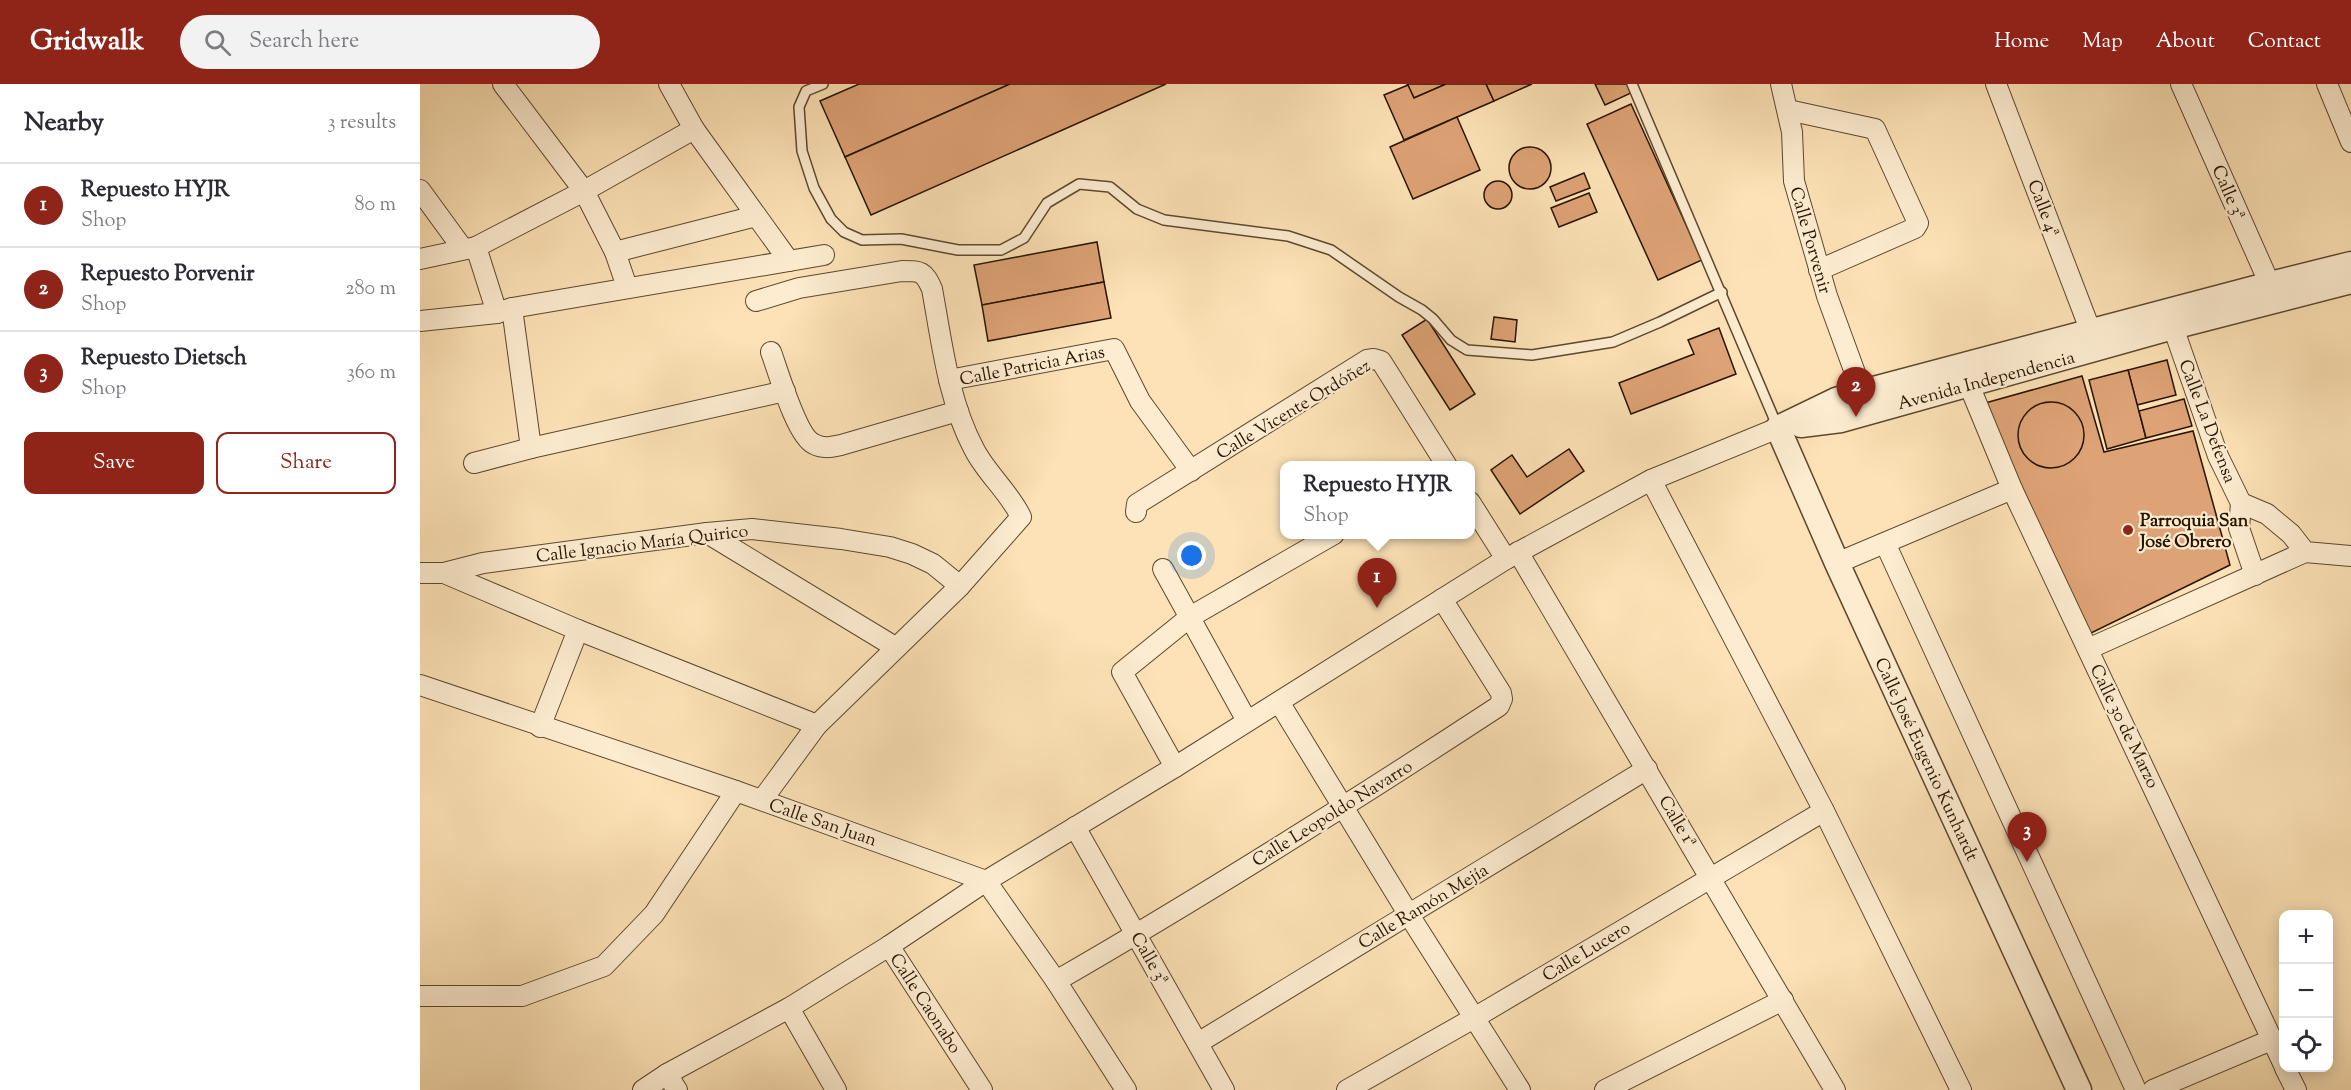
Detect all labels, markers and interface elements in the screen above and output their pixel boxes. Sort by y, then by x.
search box [180,15,600,69]
text: Gridwalk [30,22,144,62]
icon: search [201,26,234,59]
text: Search here [249,26,359,58]
text: Home [1994,27,2049,57]
text: Map [2082,27,2123,57]
text: About [2156,27,2215,57]
text: Contact [2248,27,2321,57]
text: Nearby [24,105,104,142]
text: 3 results [327,109,396,138]
street label: Calle 3ª [2204,161,2251,225]
text: Repuesto HYJR [81,175,229,207]
street label: Calle 4ª [2019,177,2065,241]
street label: Calle Porvenir [1781,184,1837,297]
text: 1 [40,191,47,220]
text: 80 m [355,191,396,220]
text: Shop [81,207,126,236]
text: Repuesto Porvenir [81,259,254,291]
text: 2 [39,275,48,304]
text: 280 m [345,275,396,304]
text: Shop [81,291,126,320]
street label: Calle Patricia Arias [958,340,1107,394]
text: Repuesto Dietsch [81,343,247,375]
street label: Avenida Independencia [1895,346,2078,418]
street label: Calle Vicente Ordóñez [1212,354,1376,467]
street label: Calle La Defensa [2171,356,2242,487]
text: 3 [39,359,48,388]
text: 360 m [347,359,396,388]
pin: 2 [1836,368,1876,417]
text: Shop [81,375,126,404]
button: Save [24,432,204,494]
button: Share [216,432,396,494]
popup [1280,461,1475,539]
text: Repuesto HYJR [1303,470,1452,502]
text: Shop [1303,502,1349,531]
place label: Parroquia San José Obrero [2138,509,2249,556]
street label: Calle Ignacio María Quirico [535,519,750,571]
marker: Parroquia San José Obrero [2121,523,2135,537]
your location [1177,541,1206,570]
pin: 1 [1358,558,1396,608]
street label: Calle José Eugenio Kunhardt [1867,654,1984,866]
street label: Calle 30 de Marzo [2082,660,2165,794]
street label: Calle Leopoldo Navarro [1248,755,1418,875]
street label: Calle 1ª [1651,791,1702,853]
street label: Calle San Juan [765,793,880,855]
pin: 3 [2008,812,2046,862]
street label: Calle Ramón Mejía [1354,858,1494,957]
map controls [2279,910,2333,1072]
button: + [2279,910,2333,964]
street label: Calle Lucero [1538,916,1636,989]
street label: Calle 3ª [1123,928,1174,991]
street label: Calle Caonabo [882,949,967,1060]
button: − [2279,964,2333,1018]
button: locate [2279,1018,2333,1072]

